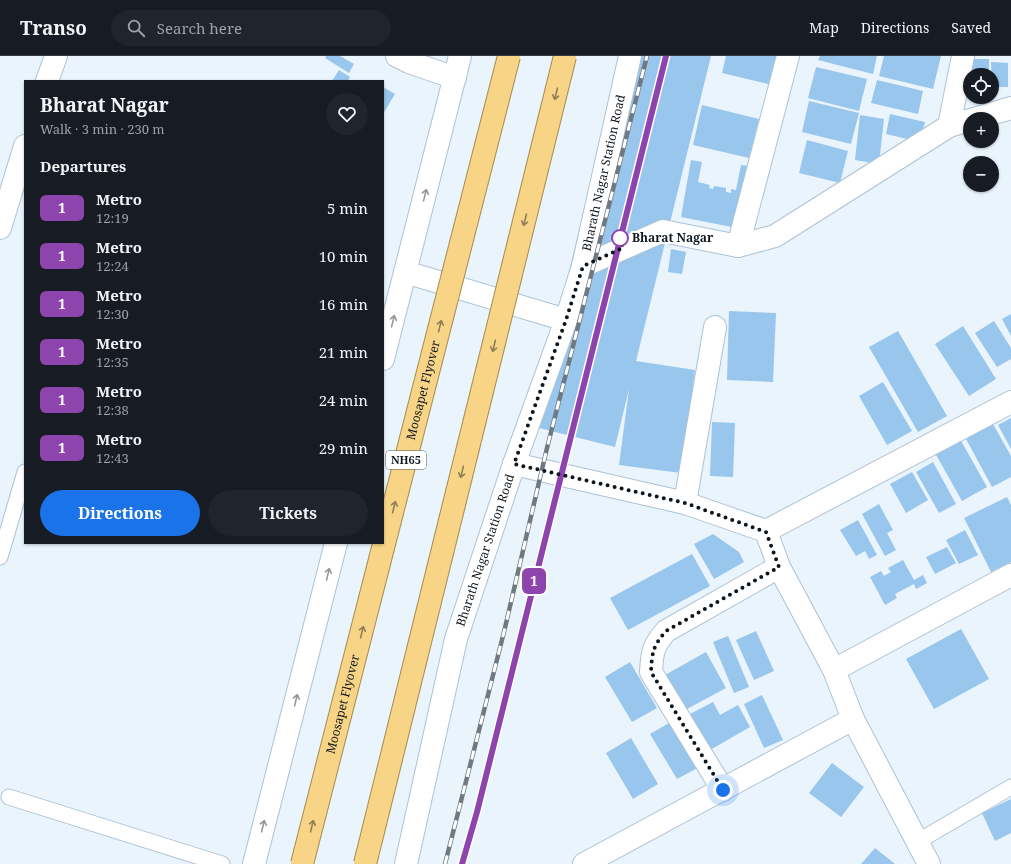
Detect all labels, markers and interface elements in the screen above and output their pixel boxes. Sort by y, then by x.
search box [111,10,391,46]
text: Transo [20,15,87,41]
icon: search [125,17,147,39]
text: Search here [157,18,242,38]
text: Map [809,18,839,37]
text: Directions [861,18,929,37]
text: Saved [951,18,991,37]
map controls [963,68,999,192]
button: locate [963,68,999,104]
one-way arrow [552,87,559,100]
text: Bharat Nagar [40,92,169,118]
street label: Bharath Nagar Station Road [578,92,629,253]
button: heart [326,93,368,135]
button: + [963,112,999,148]
text: Walk · 3 min · 230 m [40,120,165,138]
text: Departures [40,156,126,176]
button: − [963,156,999,192]
text: Metro [96,189,142,209]
one-way arrow [422,189,429,202]
text: 1 [58,198,66,217]
text: 5 min [327,198,368,218]
text: 12:19 [96,209,129,227]
one-way arrow [520,213,528,226]
marker: Bharat Nagar [611,229,629,247]
place label: Bharat Nagar [632,229,714,246]
text: Metro [96,237,142,257]
text: 1 [58,246,66,265]
text: 10 min [319,246,368,266]
text: 12:24 [96,257,129,275]
text: Metro [96,285,142,305]
text: 1 [58,294,66,313]
text: 16 min [319,294,368,314]
text: 12:30 [96,305,129,323]
one-way arrow [389,315,397,328]
one-way arrow [437,320,444,333]
text: Metro [96,333,142,353]
street label: Moosapet Flyover [402,338,444,442]
one-way arrow [489,339,497,352]
text: 1 [58,342,66,361]
text: 21 min [319,342,368,362]
text: 12:35 [96,353,129,371]
text: Metro [96,381,142,401]
text: 1 [58,390,66,409]
text: 24 min [319,390,368,410]
text: 12:38 [96,401,129,419]
text: Metro [96,429,142,449]
text: 1 [58,438,66,457]
text: 29 min [319,438,368,458]
text: 12:43 [96,449,129,467]
road number: NH65 [386,451,426,469]
one-way arrow [458,466,466,479]
street label: Bharath Nagar Station Road [452,471,518,629]
button: Directions [40,490,200,536]
button: Tickets [208,490,368,536]
one-way arrow [391,500,398,513]
one-way arrow [325,568,332,581]
line badge: 1 [521,568,547,594]
text: 1 [530,571,538,590]
one-way arrow [358,626,366,639]
street label: Moosapet Flyover [322,652,363,756]
one-way arrow [292,694,300,707]
your location [713,780,733,800]
one-way arrow [260,820,268,833]
one-way arrow [309,820,316,833]

